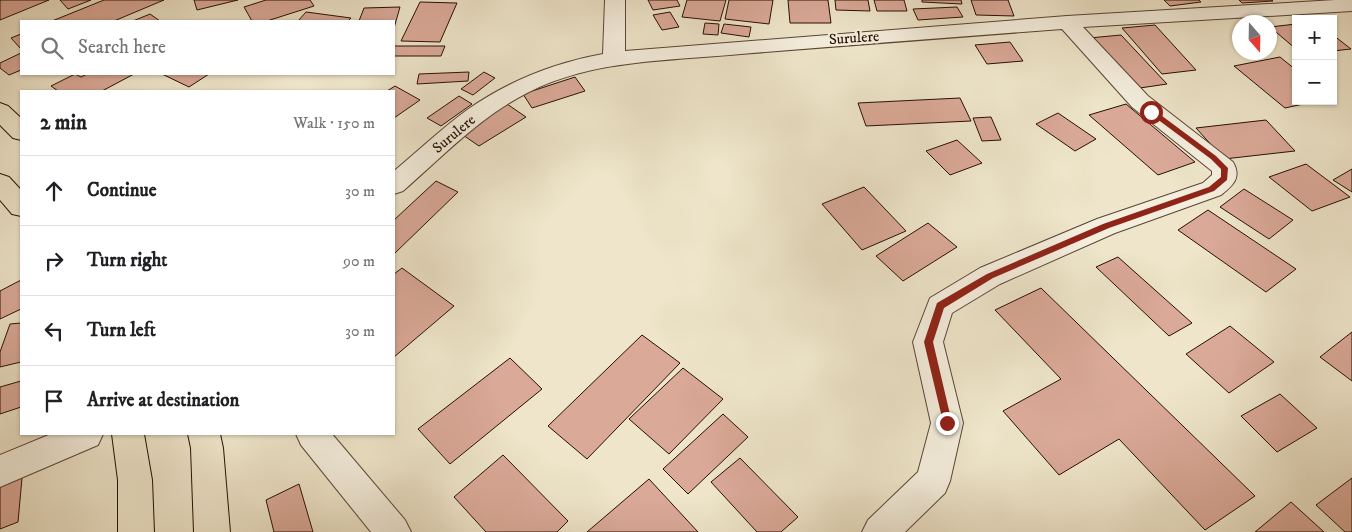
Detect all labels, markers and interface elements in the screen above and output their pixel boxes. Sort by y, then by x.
north arrow [1232,15,1277,60]
map controls [1292,15,1337,105]
button: + [1292,15,1337,60]
search box [20,20,395,75]
street label: Surulere [828,27,880,49]
icon: search [38,34,66,62]
text: Search here [78,36,166,59]
button: − [1292,60,1337,105]
route start [1140,101,1163,124]
text: 2 min [40,110,87,136]
street label: Surulere [429,111,479,157]
text: Walk · 150 m [293,113,375,133]
icon: ahead [40,177,68,205]
text: Continue [87,179,157,202]
text: 30 m [345,181,375,201]
icon: right [40,247,68,275]
text: Turn right [87,249,167,272]
text: 90 m [343,251,375,271]
icon: left [40,317,68,345]
text: Turn left [87,319,156,342]
text: 30 m [345,321,375,341]
icon: arrive [40,387,68,415]
text: Arrive at destination [87,389,239,412]
route end [936,412,959,435]

